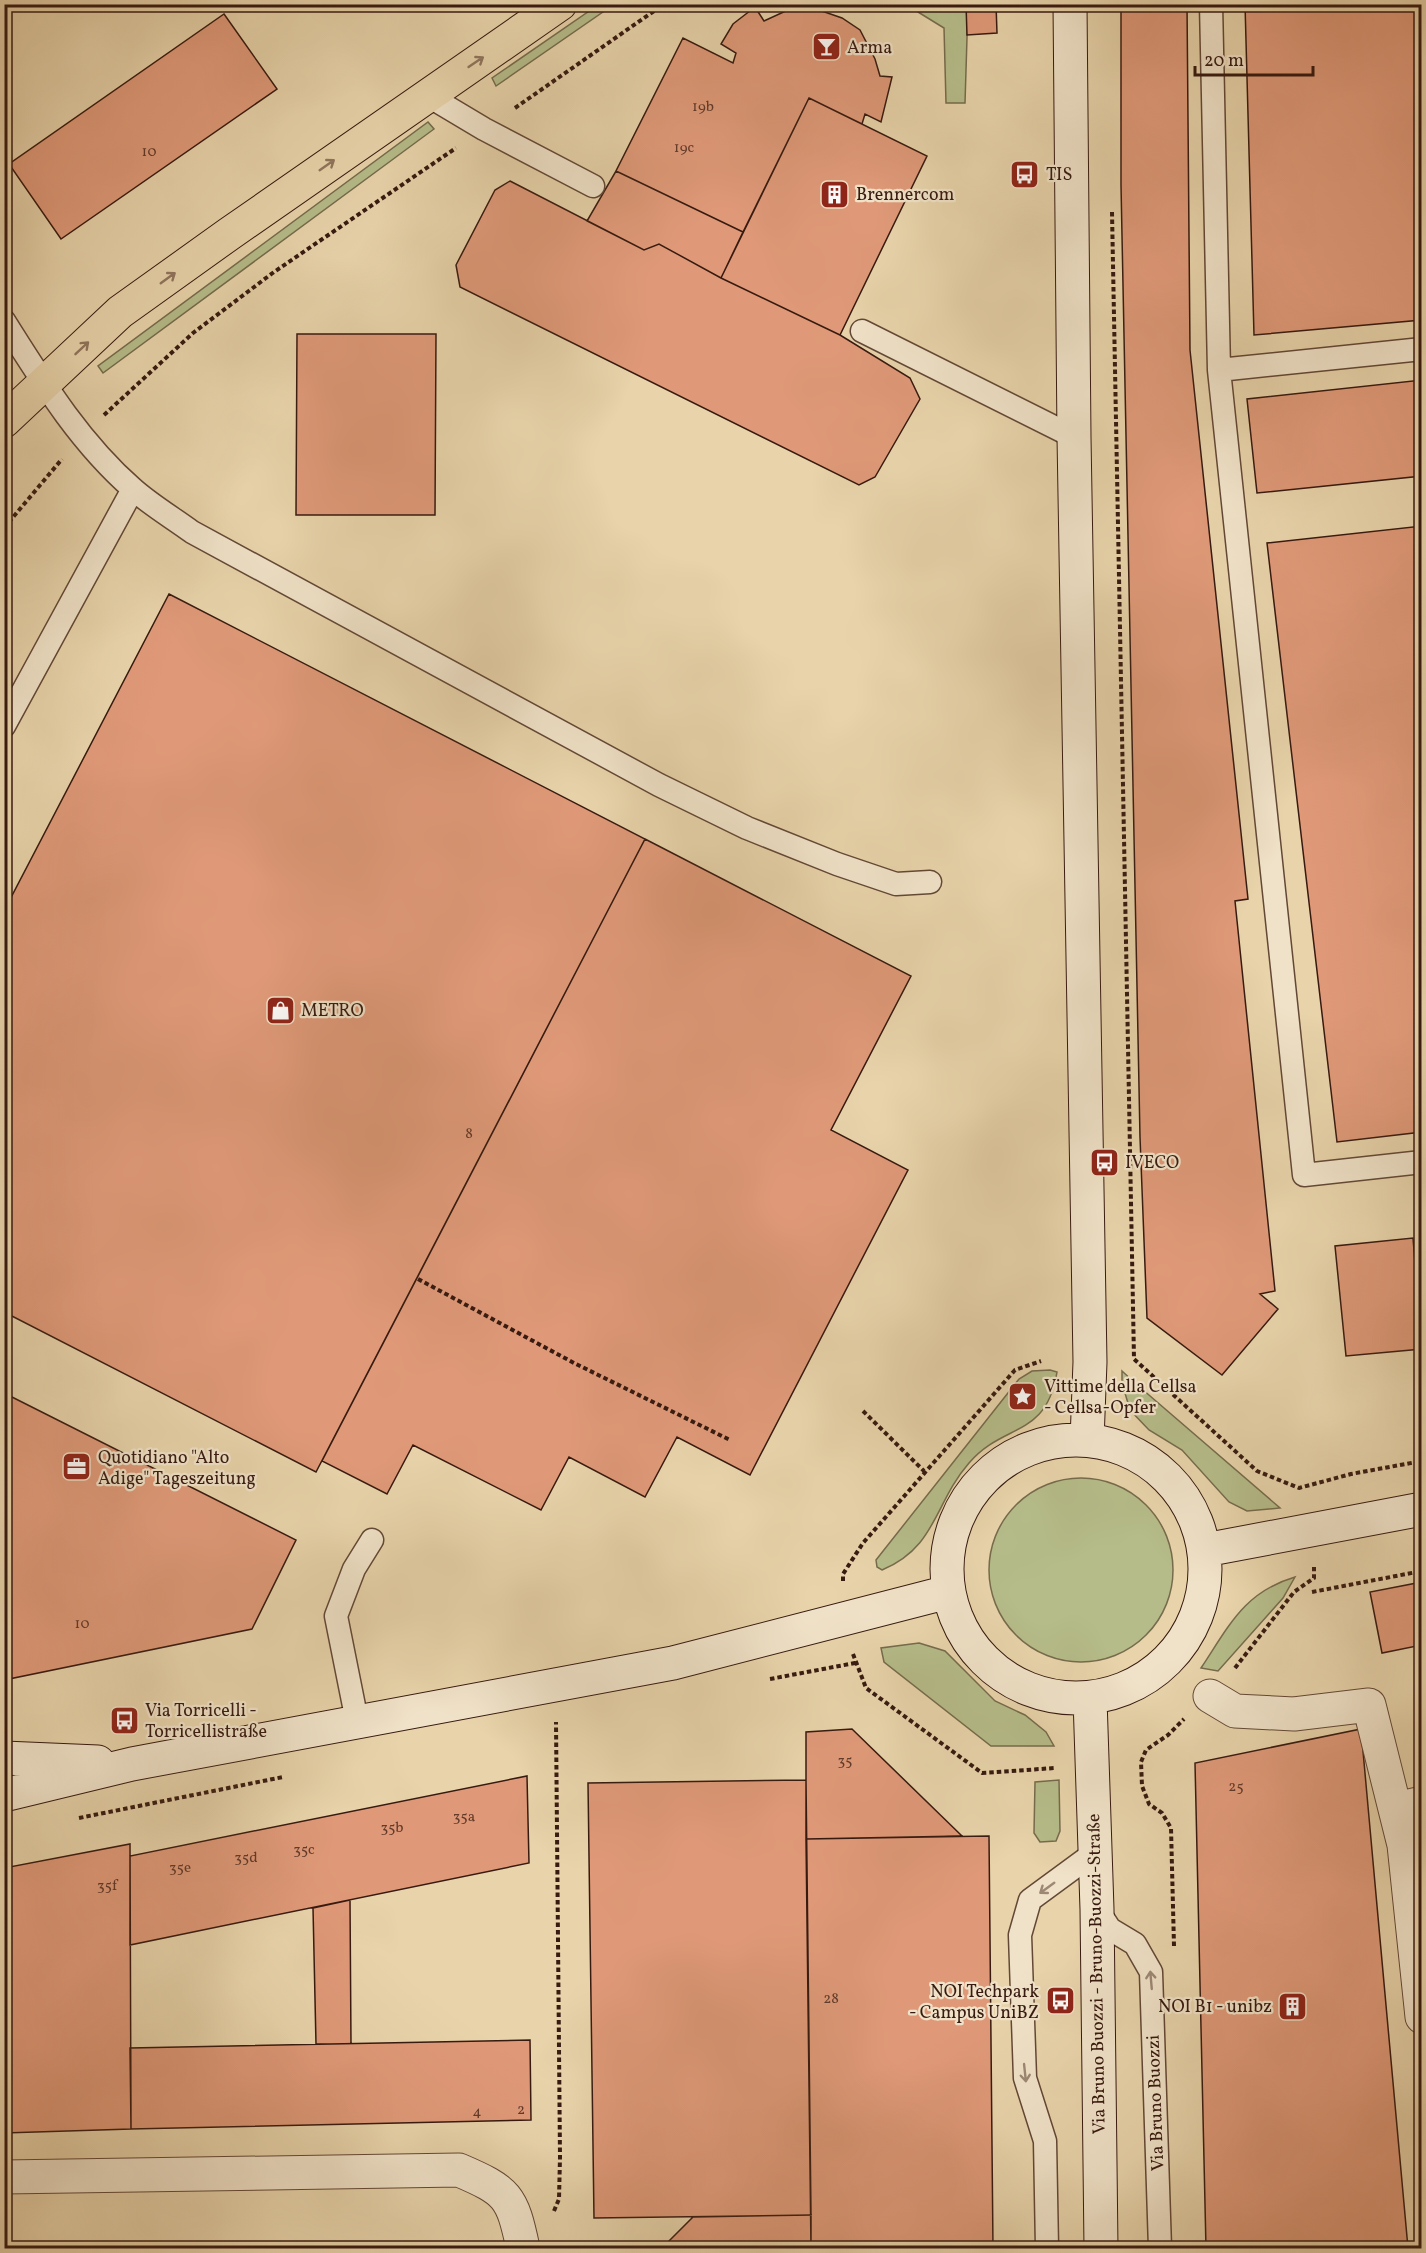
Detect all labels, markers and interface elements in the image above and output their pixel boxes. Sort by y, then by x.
bar icon: Arma [810,31,842,63]
place label: Arma [847,36,892,61]
scale bar [1195,39,1314,77]
text: 20 m [1204,49,1244,74]
one-way arrow [467,56,483,68]
house number: 19b [692,97,714,118]
house number: 19c [674,138,694,159]
house number: 10 [142,142,156,163]
bus stop icon: TIS [1009,158,1041,190]
one-way arrow [318,159,334,171]
place label: TIS [1046,163,1072,188]
building icon: Brennercom [819,178,851,210]
place label: Brennercom [856,183,954,208]
one-way arrow [159,272,175,284]
one-way arrow [75,341,90,355]
shop icon: METRO [264,994,296,1026]
place label: METRO [301,999,364,1024]
house number: 8 [465,1124,473,1145]
bus stop icon: IVECO [1088,1146,1120,1178]
place label: IVECO [1125,1151,1179,1176]
place label: Vittime della Cellsa - Cellsa-Opfer [1044,1375,1197,1421]
place icon: Vittime della Cellsa - Cellsa-Opfer [1007,1380,1039,1412]
place label: Quotidiano "Alto Adige" Tageszeitung [98,1446,256,1492]
office icon: Quotidiano "Alto Adige" Tageszeitung [61,1451,93,1483]
house number: 10 [75,1614,89,1635]
place label: Via Torricelli - Torricellistraße [145,1699,267,1745]
bus stop icon: Via Torricelli - Torricellistraße [108,1704,140,1736]
house number: 35 [838,1751,852,1772]
house number: 25 [1228,1777,1244,1798]
house number: 35a [453,1807,475,1828]
street label: Via Bruno Buozzi - Bruno-Buozzi-Straße [1082,1813,1113,2135]
house number: 35b [380,1818,404,1839]
house number: 35c [293,1840,315,1861]
house number: 35d [234,1848,258,1869]
house number: 35e [169,1858,191,1879]
house number: 35f [97,1876,119,1897]
one-way arrow [1039,1881,1055,1894]
one-way arrow [1145,1971,1156,1991]
place label: NOI Techpark - Campus UniBZ [909,1980,1039,2026]
bus stop icon: NOI Techpark - Campus UniBZ [1044,1985,1076,2017]
house number: 28 [823,1989,839,2010]
building icon: NOI B1 - unibz [1277,1990,1309,2022]
place label: NOI B1 - unibz [1158,1995,1272,2020]
street label: Via Bruno Buozzi [1142,2034,1171,2172]
one-way arrow [1020,2062,1031,2082]
house number: 2 [517,2100,525,2121]
house number: 4 [473,2102,482,2123]

